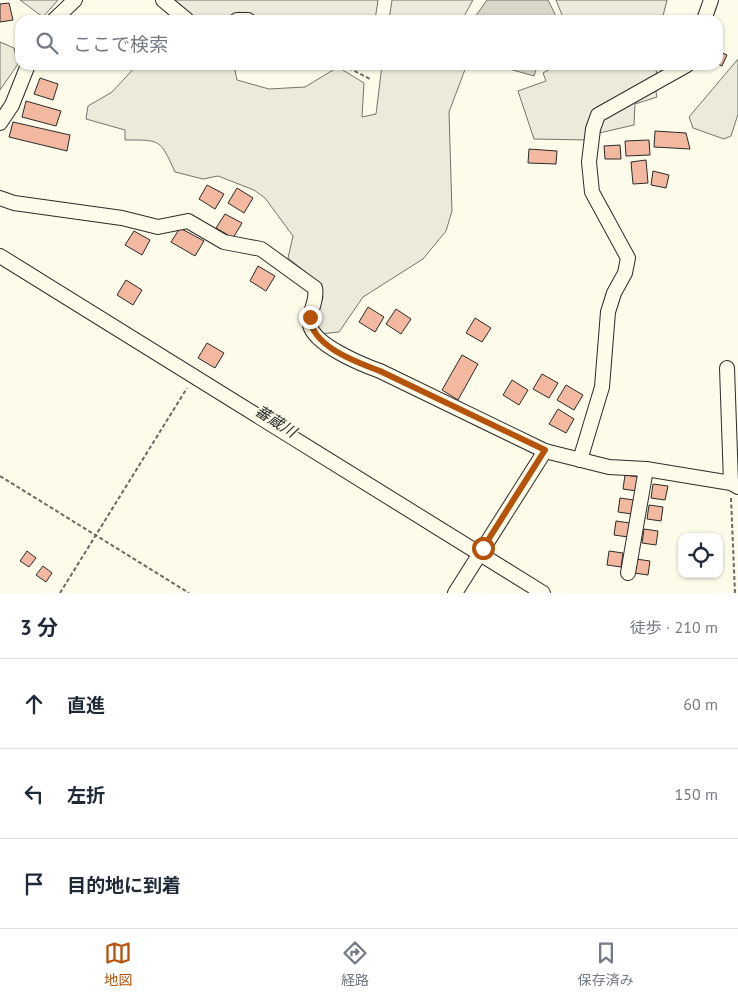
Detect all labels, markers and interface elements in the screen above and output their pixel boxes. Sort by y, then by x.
search box [15,15,723,70]
icon: search [33,29,61,57]
text: ここで検索 [73,32,168,56]
route end [299,306,322,329]
water label: 蕃蔵川 [252,401,302,442]
map controls [678,533,723,578]
button: locate [678,533,723,578]
route start [472,537,495,560]
text: 3 分 [20,614,58,641]
text: 徒歩 · 210 m [630,617,718,637]
icon: ahead [20,690,48,718]
text: 直進 [67,693,105,717]
text: 60 m [683,694,718,714]
icon: left [20,780,48,808]
text: 左折 [67,783,105,807]
text: 150 m [675,784,718,804]
icon: arrive [20,870,48,898]
text: 目的地に到着 [67,873,181,897]
tab: 地図 [104,939,132,989]
tab: 経路 [341,939,369,989]
tab: 保存済み [578,939,634,989]

